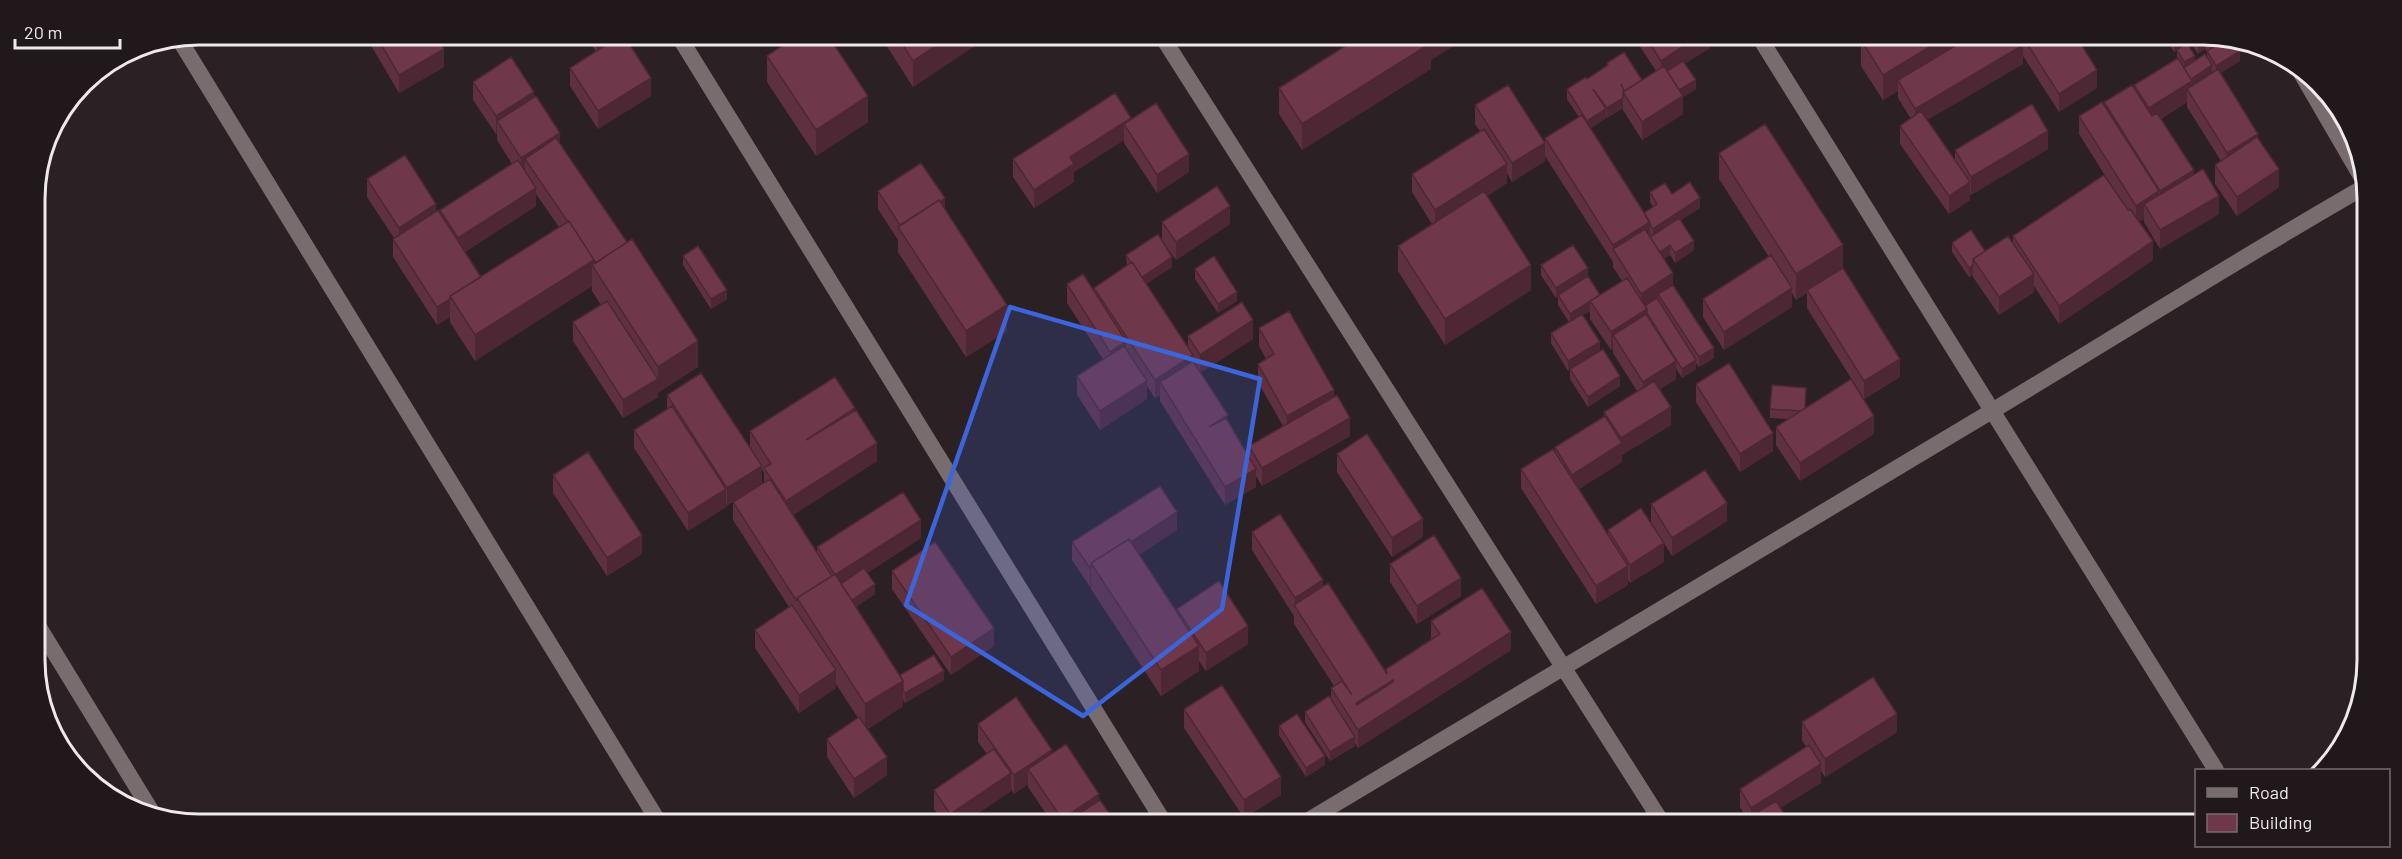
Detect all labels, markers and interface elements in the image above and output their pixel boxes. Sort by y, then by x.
scale bar [15,12,120,50]
text: 20 m [24,21,62,43]
legend [2195,769,2390,847]
text: Road [2249,781,2289,803]
text: Building [2249,811,2312,833]

